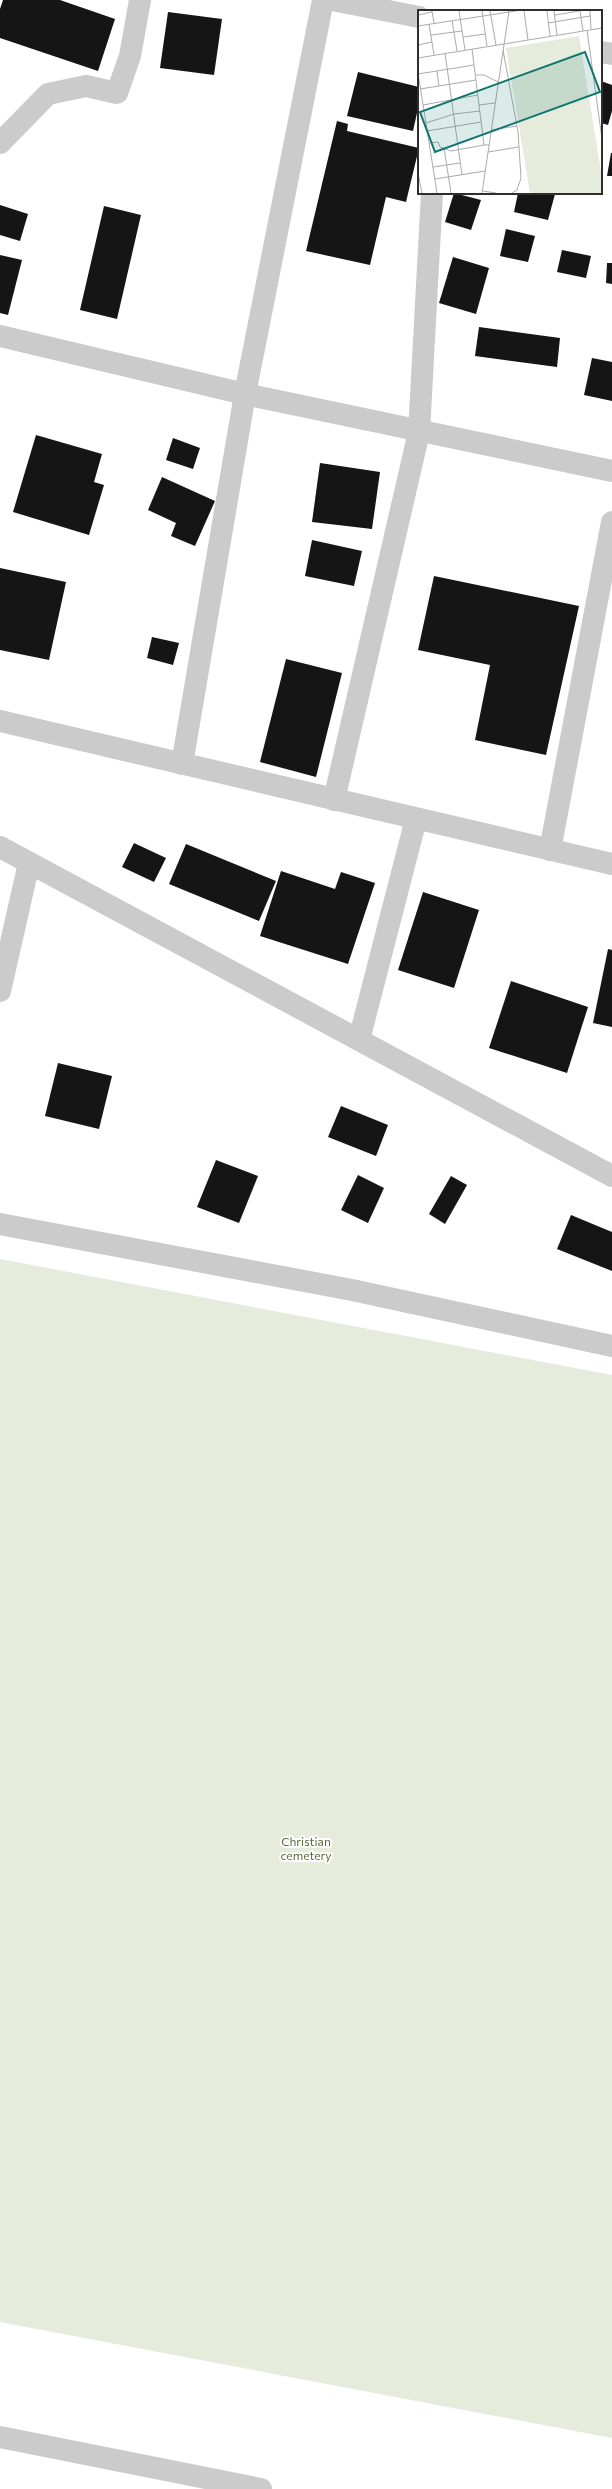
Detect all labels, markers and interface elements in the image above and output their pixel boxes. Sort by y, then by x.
inset map [418,10,602,194]
park label: Christian cemetery [280,1834,332,1862]

